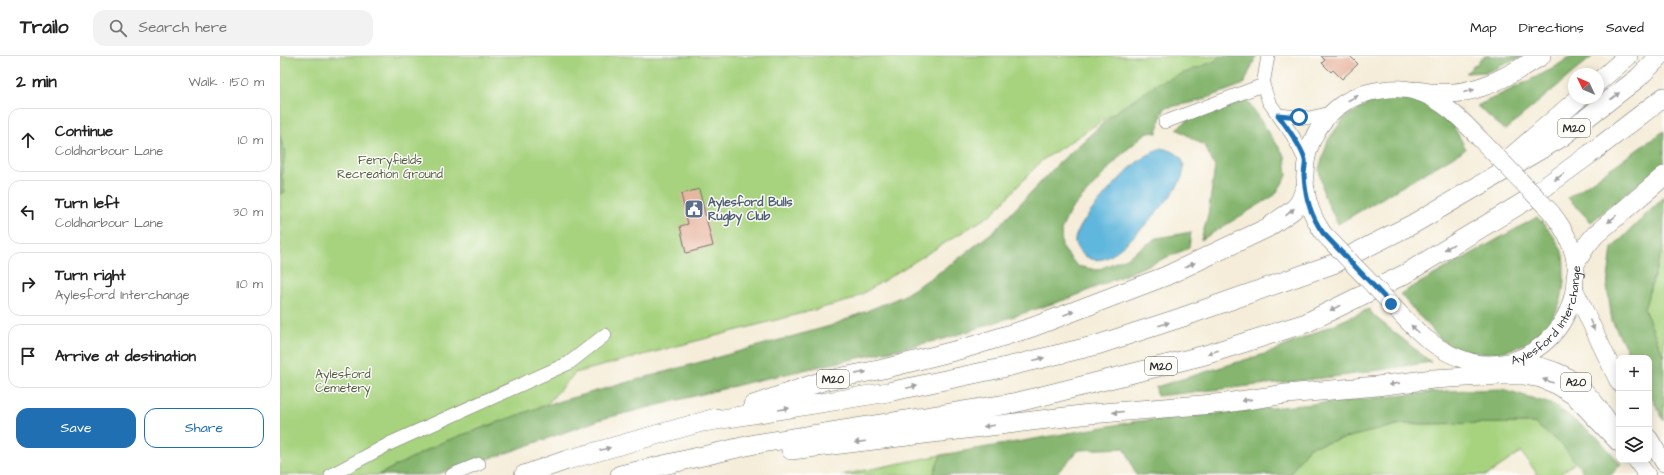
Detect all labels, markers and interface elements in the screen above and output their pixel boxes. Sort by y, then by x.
search box [93,10,373,46]
text: Trailo [20,14,69,41]
icon: search [107,17,129,39]
text: Search here [139,17,227,38]
text: Map [1470,18,1497,38]
text: Directions [1519,18,1584,38]
text: Saved [1606,18,1644,38]
north arrow [1568,68,1604,104]
text: 2 min [16,70,57,94]
text: Walk · 150 m [189,73,264,91]
one-way arrow [1463,87,1476,93]
one-way arrow [1609,91,1620,100]
one-way arrow [1347,95,1359,101]
route start [1290,108,1308,126]
road number: M20 [1558,119,1590,137]
text: Continue [55,121,113,142]
icon: ahead [17,129,39,151]
text: 10 m [238,131,263,149]
text: Coldharbour Lane [55,142,163,160]
park label: Ferryfields Recreation Ground [337,152,443,183]
one-way arrow [1553,173,1564,181]
text: Turn left [55,193,119,214]
place label: Aylesford Bulls Rugby Club [708,194,793,227]
public building icon: Aylesford Bulls Rugby Club [683,198,705,220]
icon: left [17,201,39,223]
text: 30 m [233,203,263,221]
one-way arrow [1285,207,1295,216]
text: Coldharbour Lane [55,214,163,232]
one-way arrow [1607,215,1617,224]
one-way arrow [1443,244,1455,251]
one-way arrow [1184,262,1196,268]
text: Turn right [55,265,126,286]
street label: Aylesford Interchange [1509,265,1586,370]
icon: right [17,273,39,295]
text: 110 m [236,275,263,293]
text: Aylesford Interchange [55,286,190,304]
route end [1382,295,1400,313]
one-way arrow [1329,305,1340,312]
one-way arrow [1064,310,1076,316]
one-way arrow [1589,319,1595,330]
one-way arrow [1158,320,1170,326]
one-way arrow [1410,324,1420,334]
icon: arrive [17,345,39,367]
text: Arrive at destination [55,346,196,367]
one-way arrow [1206,349,1218,355]
map controls [1616,355,1652,463]
button: + [1616,355,1652,391]
one-way arrow [1033,356,1045,362]
road number: M20 [1145,357,1177,375]
park label: Aylesford Cemetery [315,366,371,398]
road number: M20 [817,370,849,388]
one-way arrow [855,370,868,376]
road number: A20 [1561,373,1591,391]
one-way arrow [1542,377,1554,383]
one-way arrow [1388,381,1400,387]
one-way arrow [906,383,918,389]
button: − [1616,391,1652,427]
one-way arrow [1241,397,1253,403]
one-way arrow [778,406,790,412]
button: Save [16,408,136,448]
button: Share [144,408,264,448]
one-way arrow [1112,408,1124,415]
one-way arrow [983,423,995,430]
button: layers [1616,427,1652,463]
one-way arrow [854,439,866,446]
one-way arrow [598,446,611,452]

